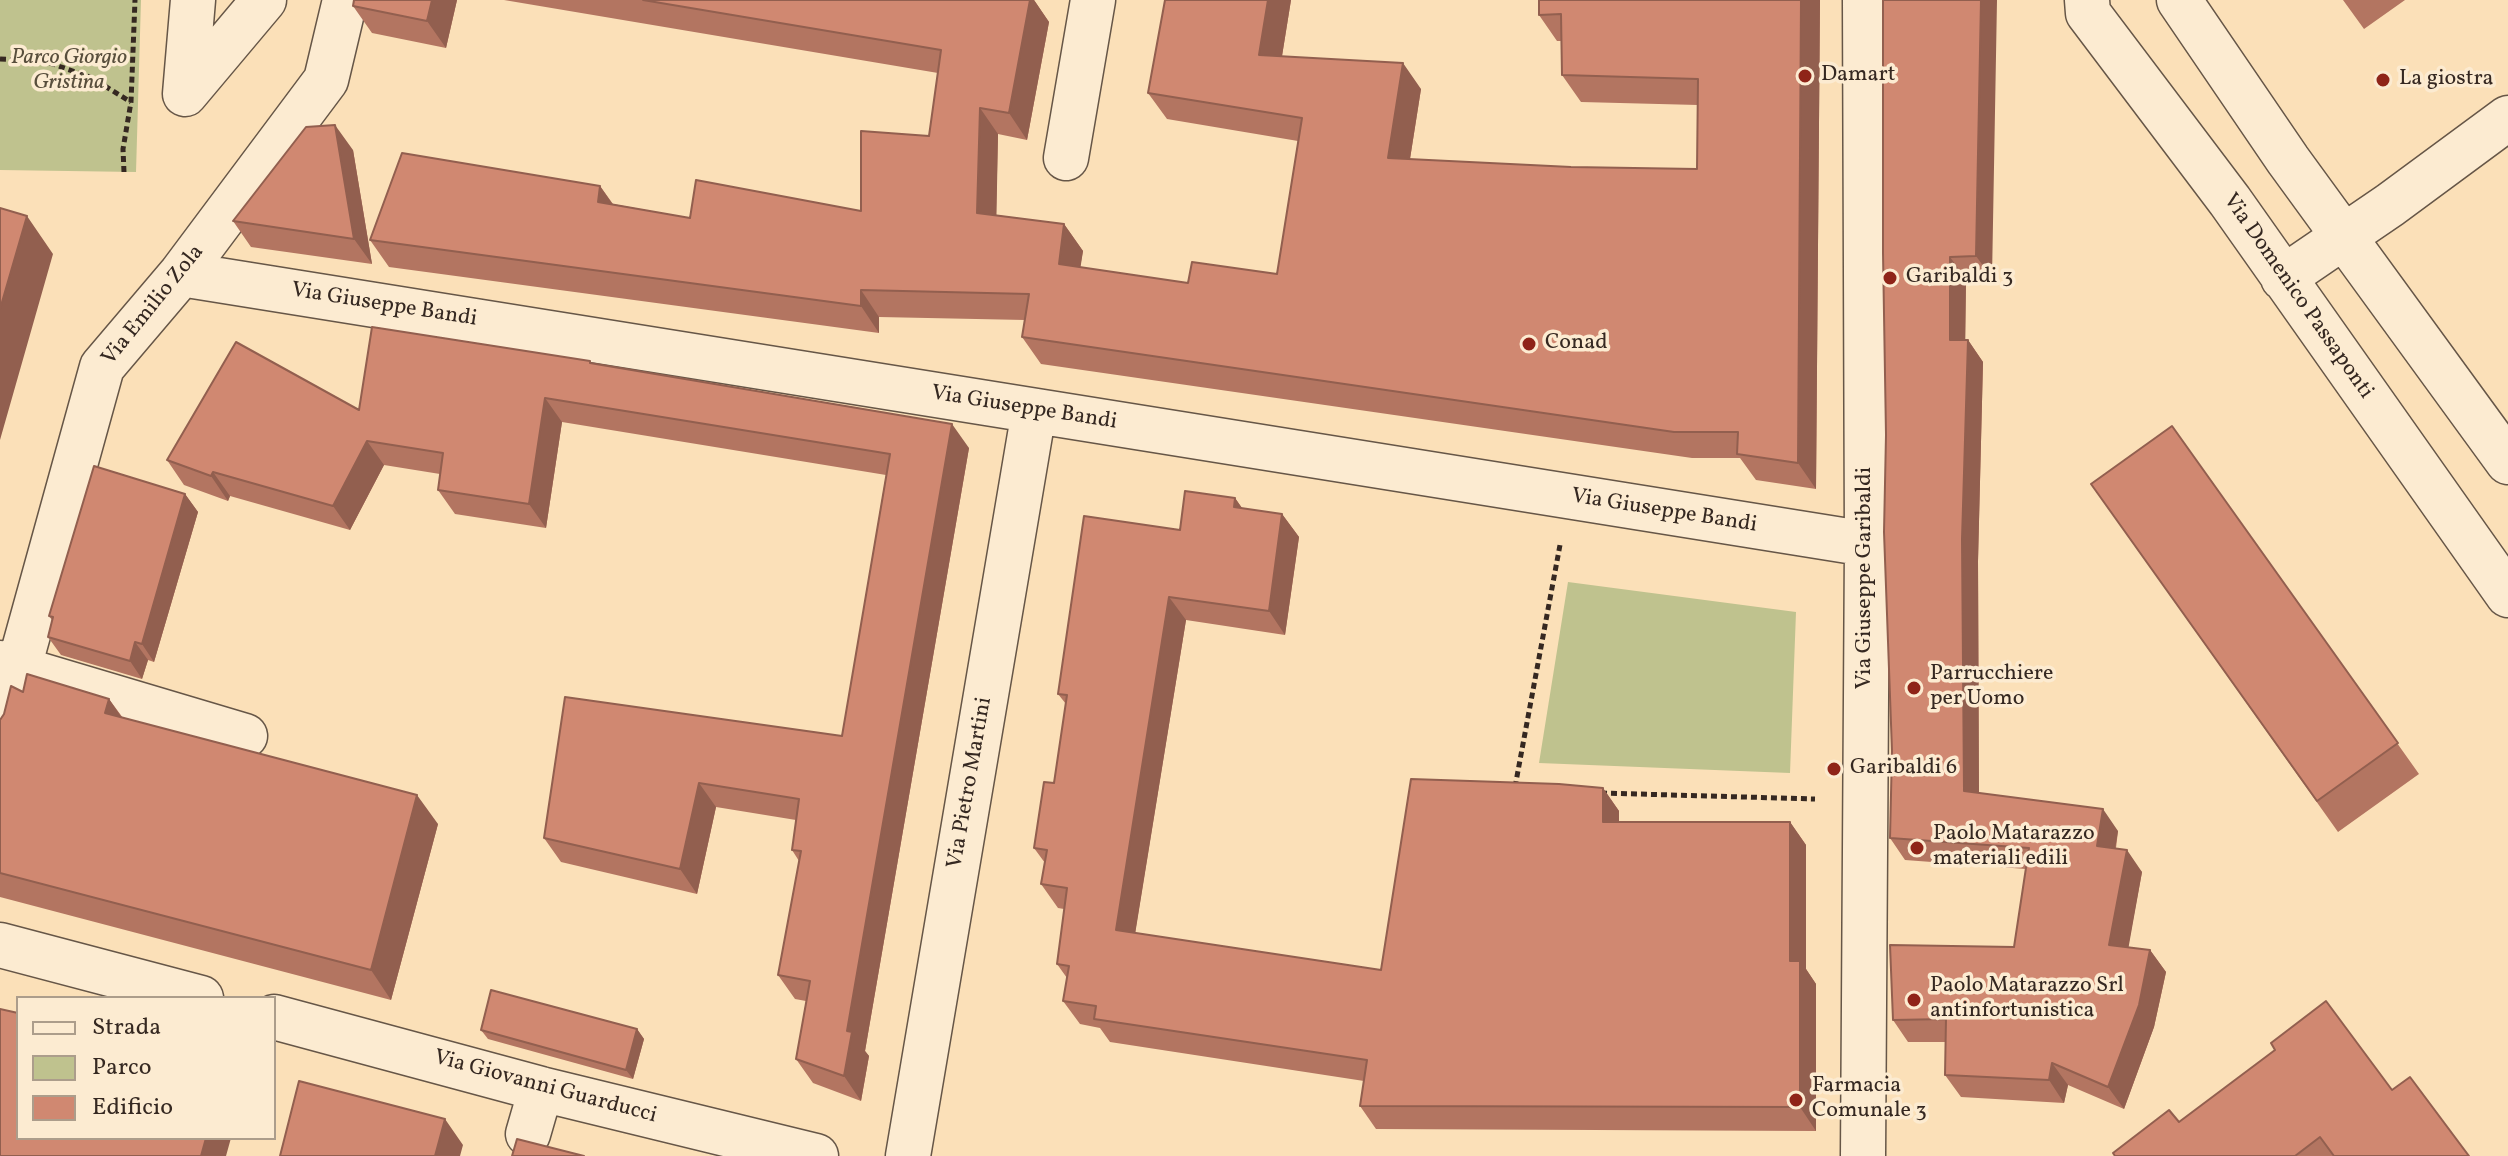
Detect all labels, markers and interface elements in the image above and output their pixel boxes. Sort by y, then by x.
park label: Parco Giorgio Gristina [11,46,127,98]
place label: Damart [1821,63,1895,89]
marker: Damart [1796,67,1814,85]
place label: La giostra [2399,67,2494,93]
marker: La giostra [2374,71,2392,89]
street label: Via Domenico Passaponti [2216,189,2378,405]
street label: Via Emilio Zola [97,240,211,372]
place label: Garibaldi 3 [1906,265,2013,291]
marker: Garibaldi 3 [1881,269,1899,287]
street label: Via Giuseppe Bandi [289,278,479,334]
place label: Conad [1545,331,1608,357]
marker: Conad [1520,335,1538,353]
street label: Via Giuseppe Bandi [929,381,1119,437]
street label: Via Giuseppe Garibaldi [1853,467,1879,689]
street label: Via Giuseppe Bandi [1569,484,1759,540]
place label: Parrucchiere per Uomo [1930,662,2054,714]
marker: Parrucchiere per Uomo [1905,679,1923,697]
street label: Via Pietro Martini [943,695,999,871]
place label: Garibaldi 6 [1850,756,1957,782]
marker: Garibaldi 6 [1825,760,1843,778]
place label: Paolo Matarazzo materiali edili [1933,822,2095,874]
marker: Paolo Matarazzo materiali edili [1908,839,1926,857]
place label: Paolo Matarazzo Srl antinfortunistica [1930,974,2124,1026]
marker: Paolo Matarazzo Srl antinfortunistica [1905,991,1923,1009]
legend [16,996,276,1140]
text: Strada [92,1011,161,1045]
street label: Via Giovanni Guarducci [431,1046,659,1130]
text: Parco [92,1051,151,1085]
place label: Farmacia Comunale 3 [1812,1074,1927,1126]
text: Edificio [92,1091,173,1125]
marker: Farmacia Comunale 3 [1787,1091,1805,1109]

